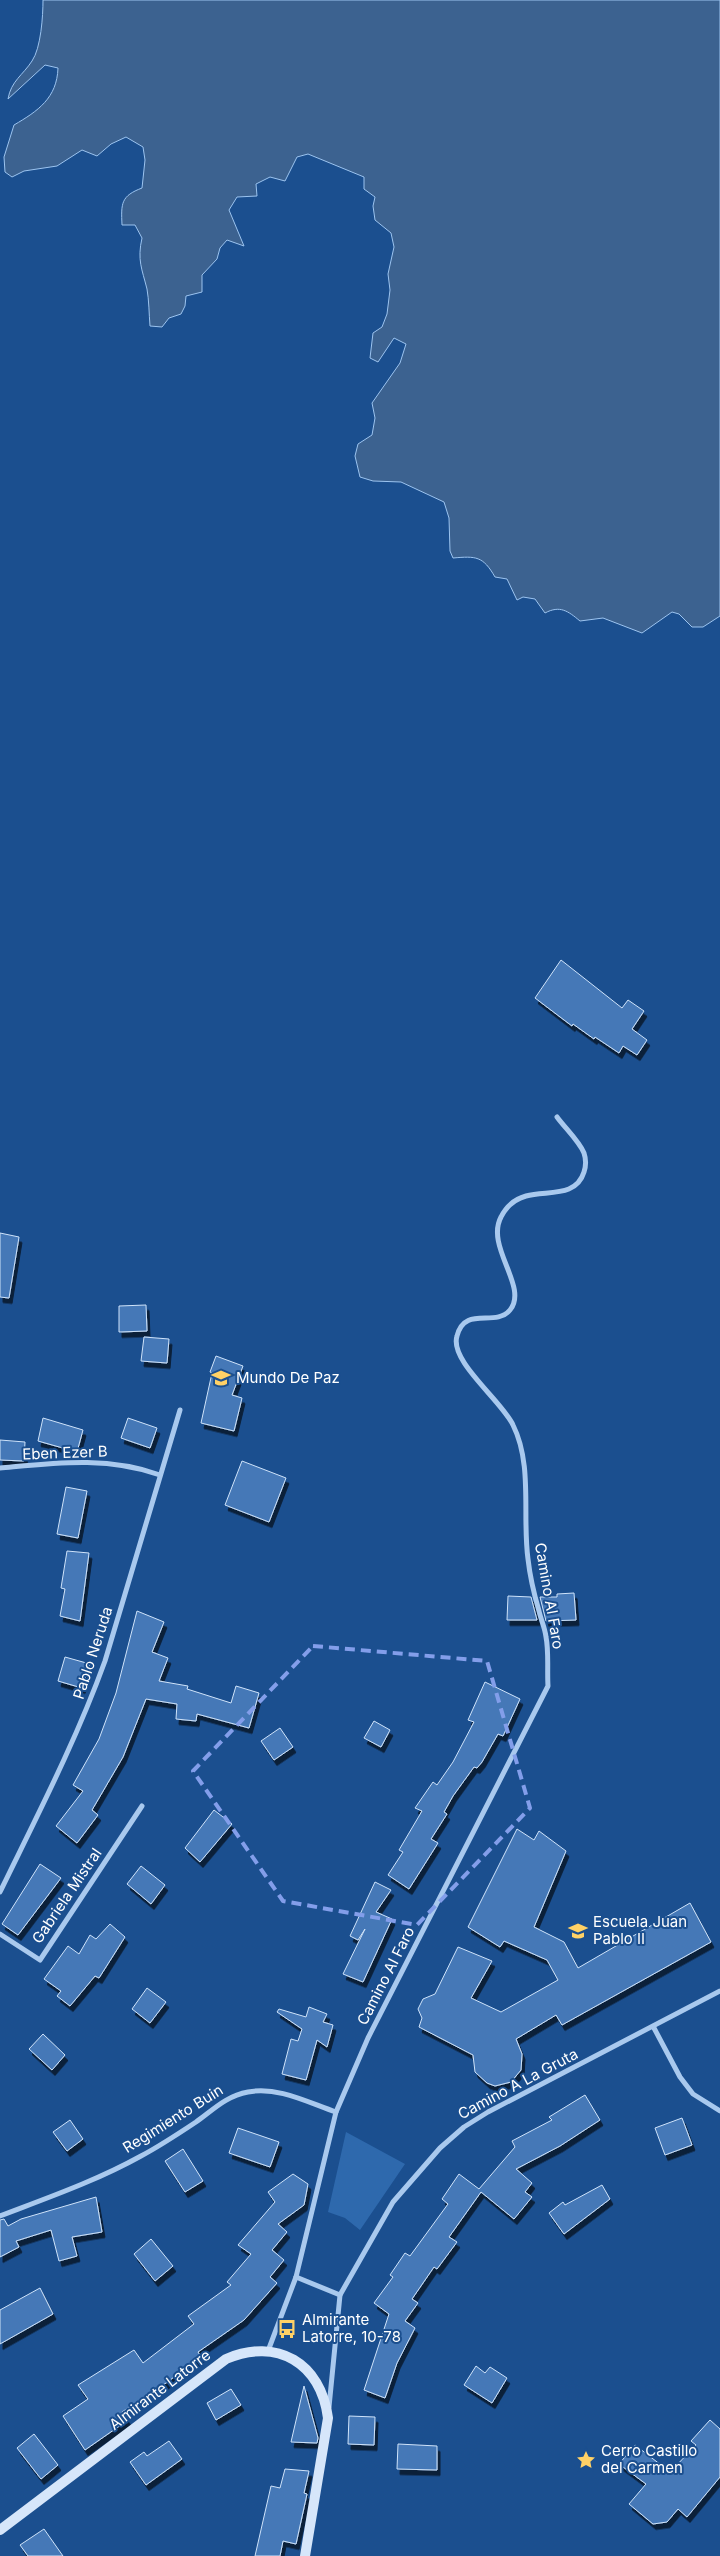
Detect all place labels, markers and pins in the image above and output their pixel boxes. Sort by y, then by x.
school or university icon: Mundo De Paz [210,1367,232,1389]
place label: Mundo De Paz [236,1368,340,1387]
place label: Escuela Juan Pablo II [593,1912,687,1948]
school or university icon: Escuela Juan Pablo II [567,1920,589,1942]
place label: Almirante Latorre, 10-78 [302,2310,401,2346]
bus stop icon: Almirante Latorre, 10-78 [276,2318,298,2340]
place label: Cerro Castillo del Carmen [601,2441,697,2477]
place icon: Cerro Castillo del Carmen [575,2449,597,2471]

